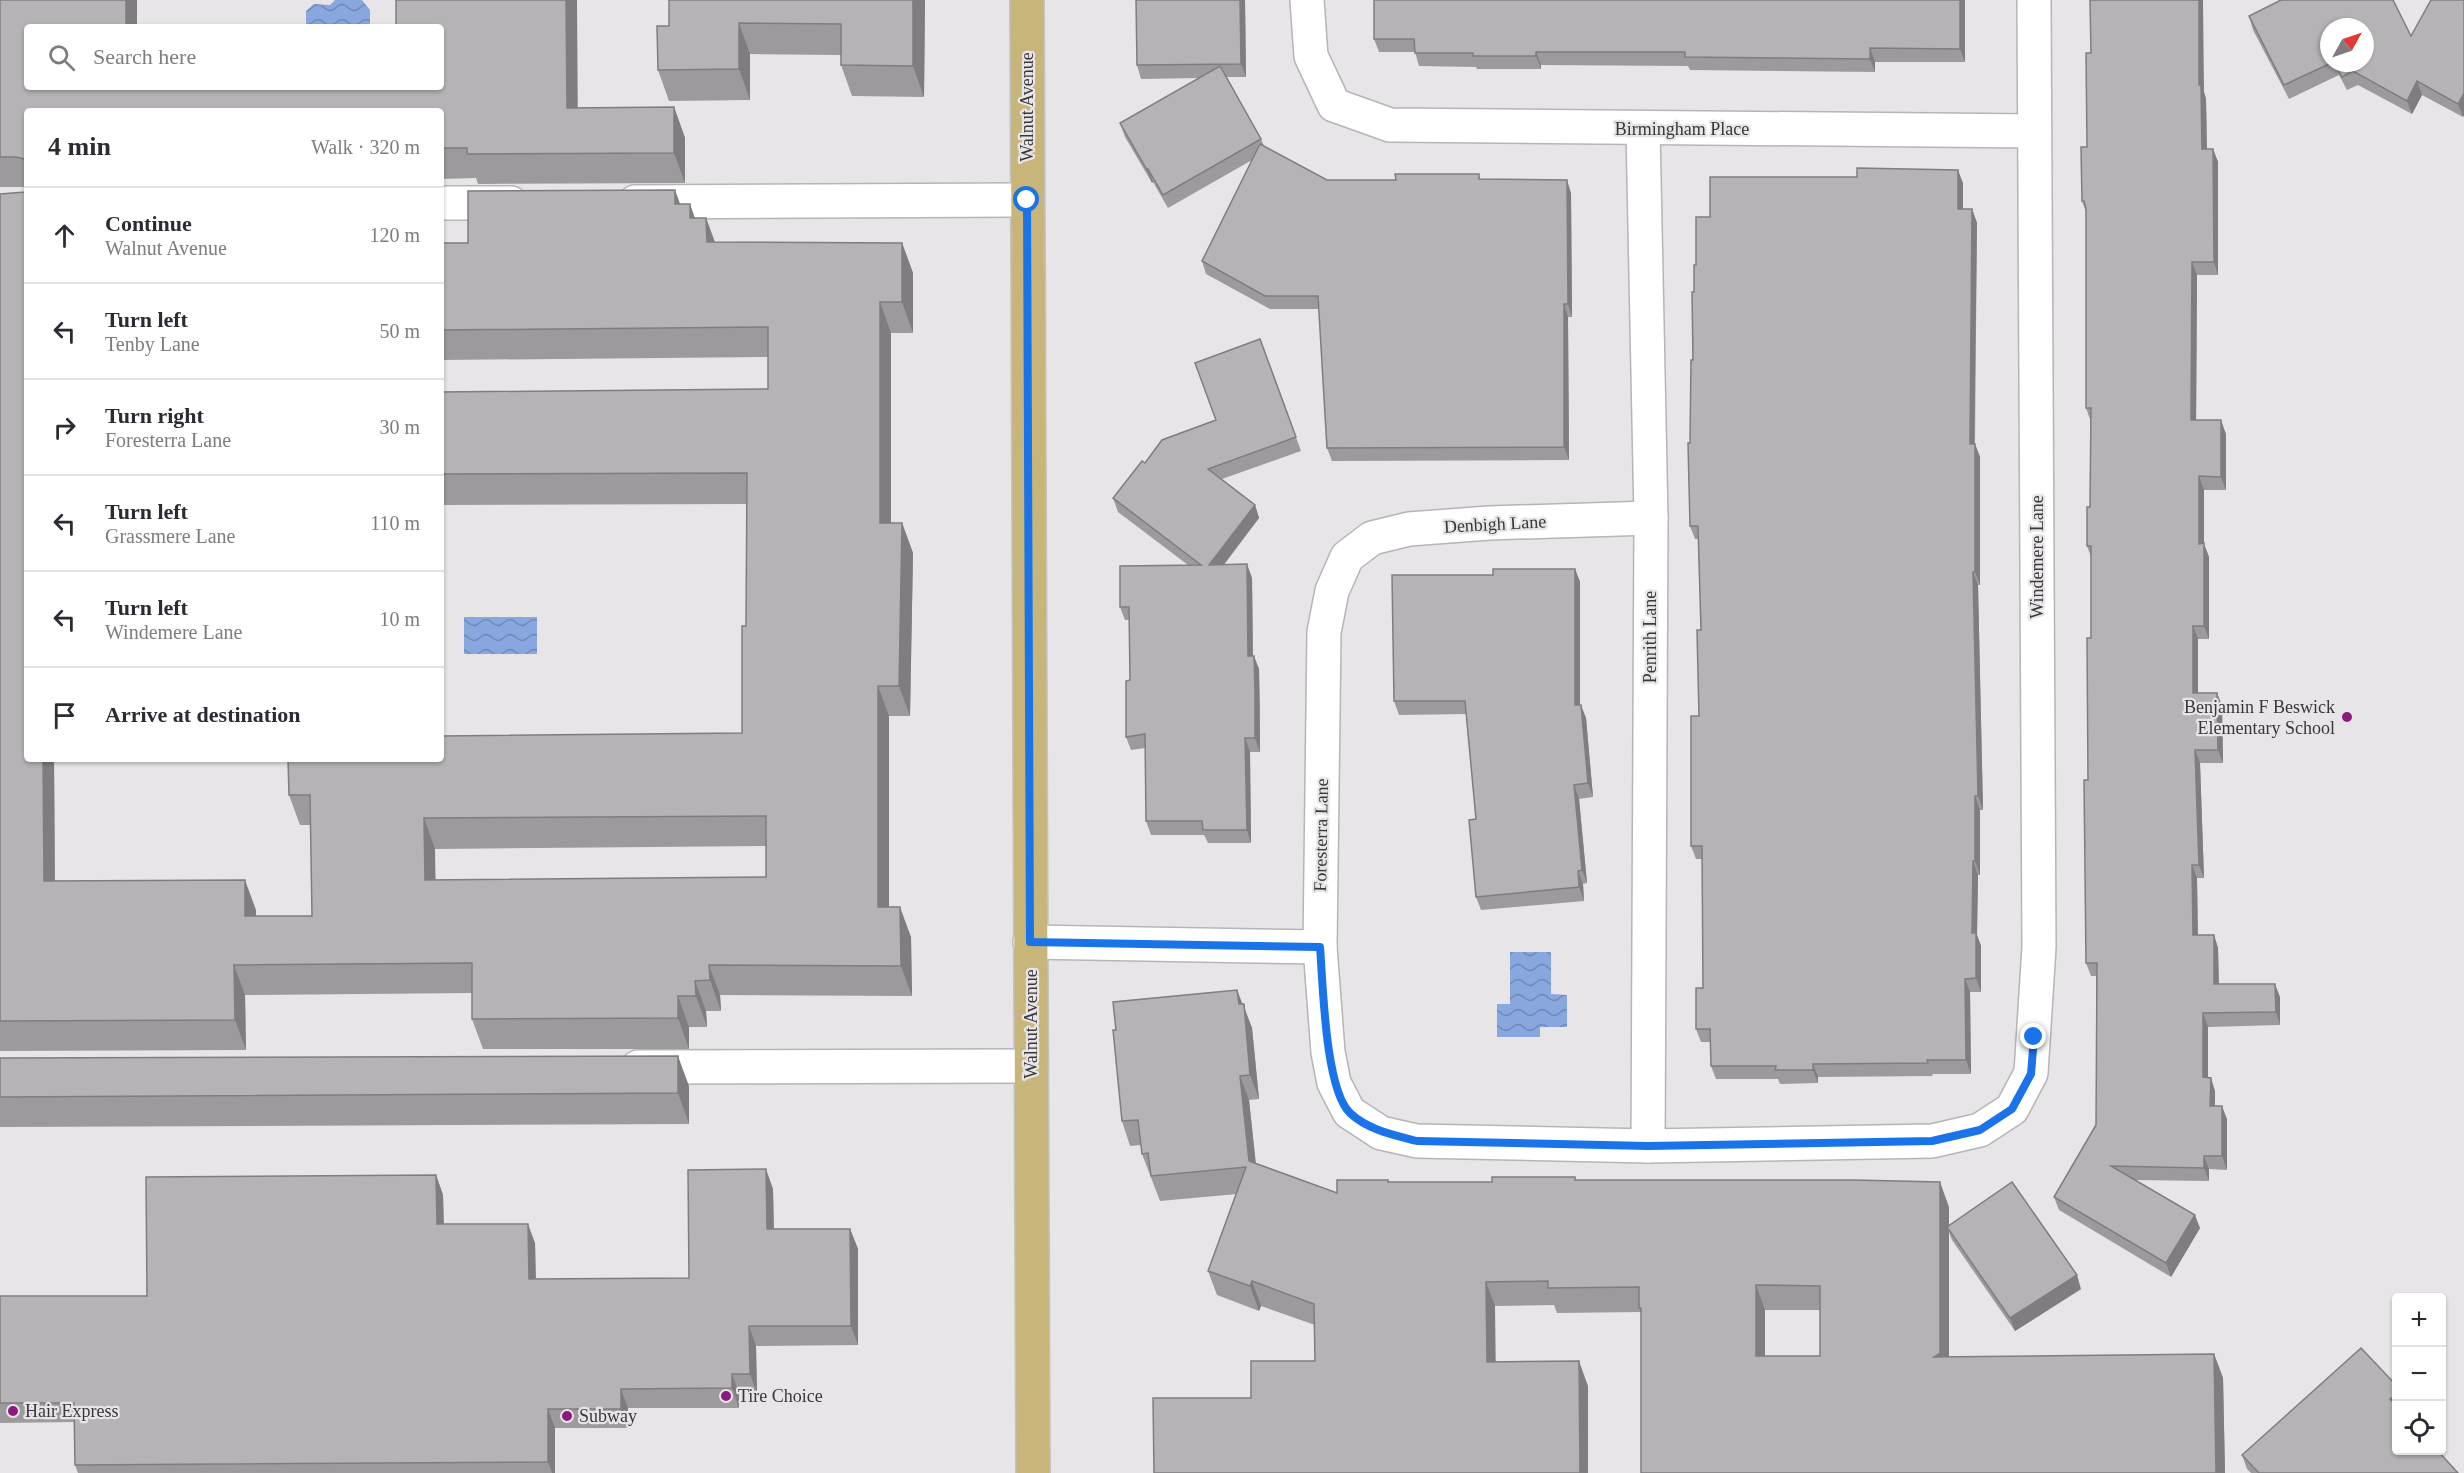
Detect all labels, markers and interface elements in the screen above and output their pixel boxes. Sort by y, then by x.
north arrow [2320,18,2374,72]
search box [24,24,444,90]
icon: search [45,41,78,74]
text: Search here [93,44,196,69]
street label: Walnut Avenue [1017,52,1037,162]
street label: Birmingham Place [1615,119,1749,139]
text: 4 min [48,132,111,161]
text: Walk · 320 m [311,136,420,158]
route start [1013,186,1039,212]
text: Continue [105,211,192,236]
icon: ahead [48,219,81,252]
text: 120 m [369,224,420,246]
text: Walnut Avenue [105,237,227,259]
text: Turn left [105,307,188,332]
icon: left [48,315,81,348]
text: 50 m [379,320,420,342]
text: Tenby Lane [105,333,200,355]
text: Turn right [105,403,204,428]
icon: right [48,411,81,444]
text: 30 m [379,416,420,438]
text: Foresterra Lane [105,429,231,451]
street label: Windemere Lane [2027,495,2047,619]
text: Turn left [105,499,188,524]
icon: left [48,507,81,540]
street label: Denbigh Lane [1443,511,1547,537]
text: 110 m [370,512,420,534]
text: Grassmere Lane [105,525,236,547]
street label: Penrith Lane [1640,591,1660,683]
text: Turn left [105,595,188,620]
icon: left [48,603,81,636]
text: 10 m [379,608,420,630]
text: Windemere Lane [105,621,242,643]
place label: Benjamin F Beswick Elementary School [2184,697,2335,738]
icon: arrive [48,699,81,732]
text: Arrive at destination [105,702,301,727]
marker: Benjamin F Beswick Elementary School [2340,710,2354,724]
street label: Foresterra Lane [1310,778,1332,892]
street label: Walnut Avenue [1021,969,1041,1079]
route end [2020,1023,2046,1049]
map controls [2392,1293,2446,1455]
button: + [2392,1293,2446,1347]
button: − [2392,1347,2446,1401]
place label: Tire Choice [738,1386,823,1406]
marker: Tire Choice [719,1389,733,1403]
place label: Hair Express [25,1401,118,1421]
button: locate [2392,1401,2446,1455]
marker: Hair Express [6,1404,20,1418]
place label: Subway [579,1406,637,1426]
marker: Subway [560,1409,574,1423]

